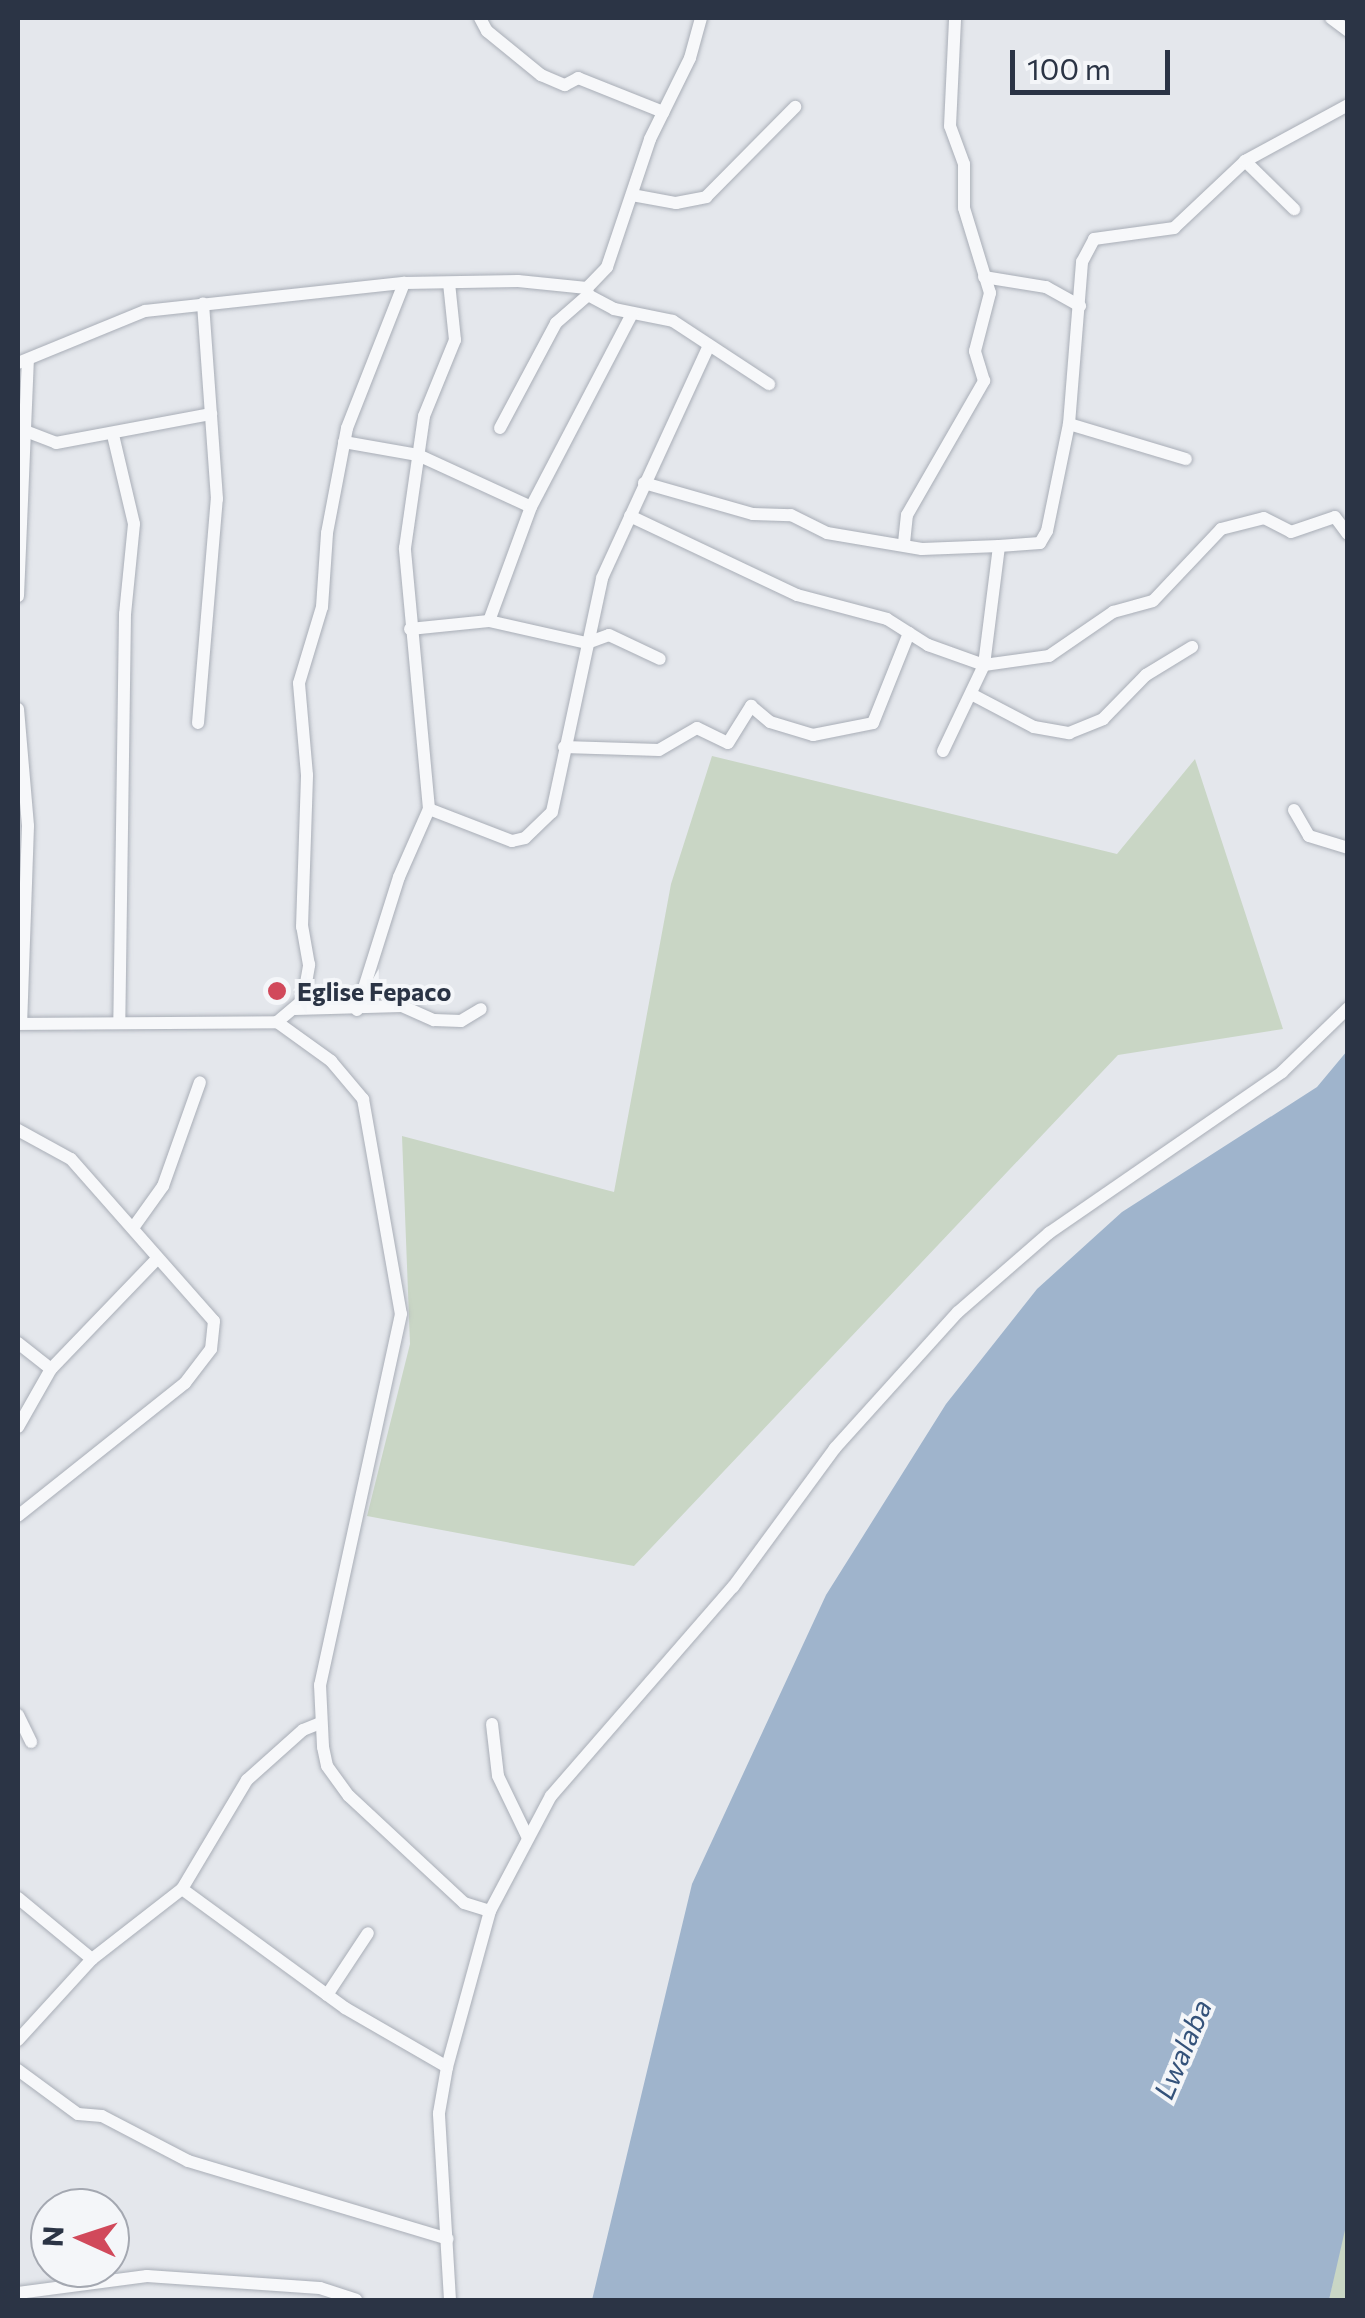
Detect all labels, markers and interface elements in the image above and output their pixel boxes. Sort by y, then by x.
scale bar [1015,30,1175,92]
text: 100 m [1027,49,1111,86]
place label: Eglise Fepaco [297,976,451,1006]
marker: Eglise Fepaco [266,980,288,1002]
water label: Lwalaba [1146,1994,1218,2104]
north arrow [30,2188,130,2288]
text: N [35,2225,70,2248]

